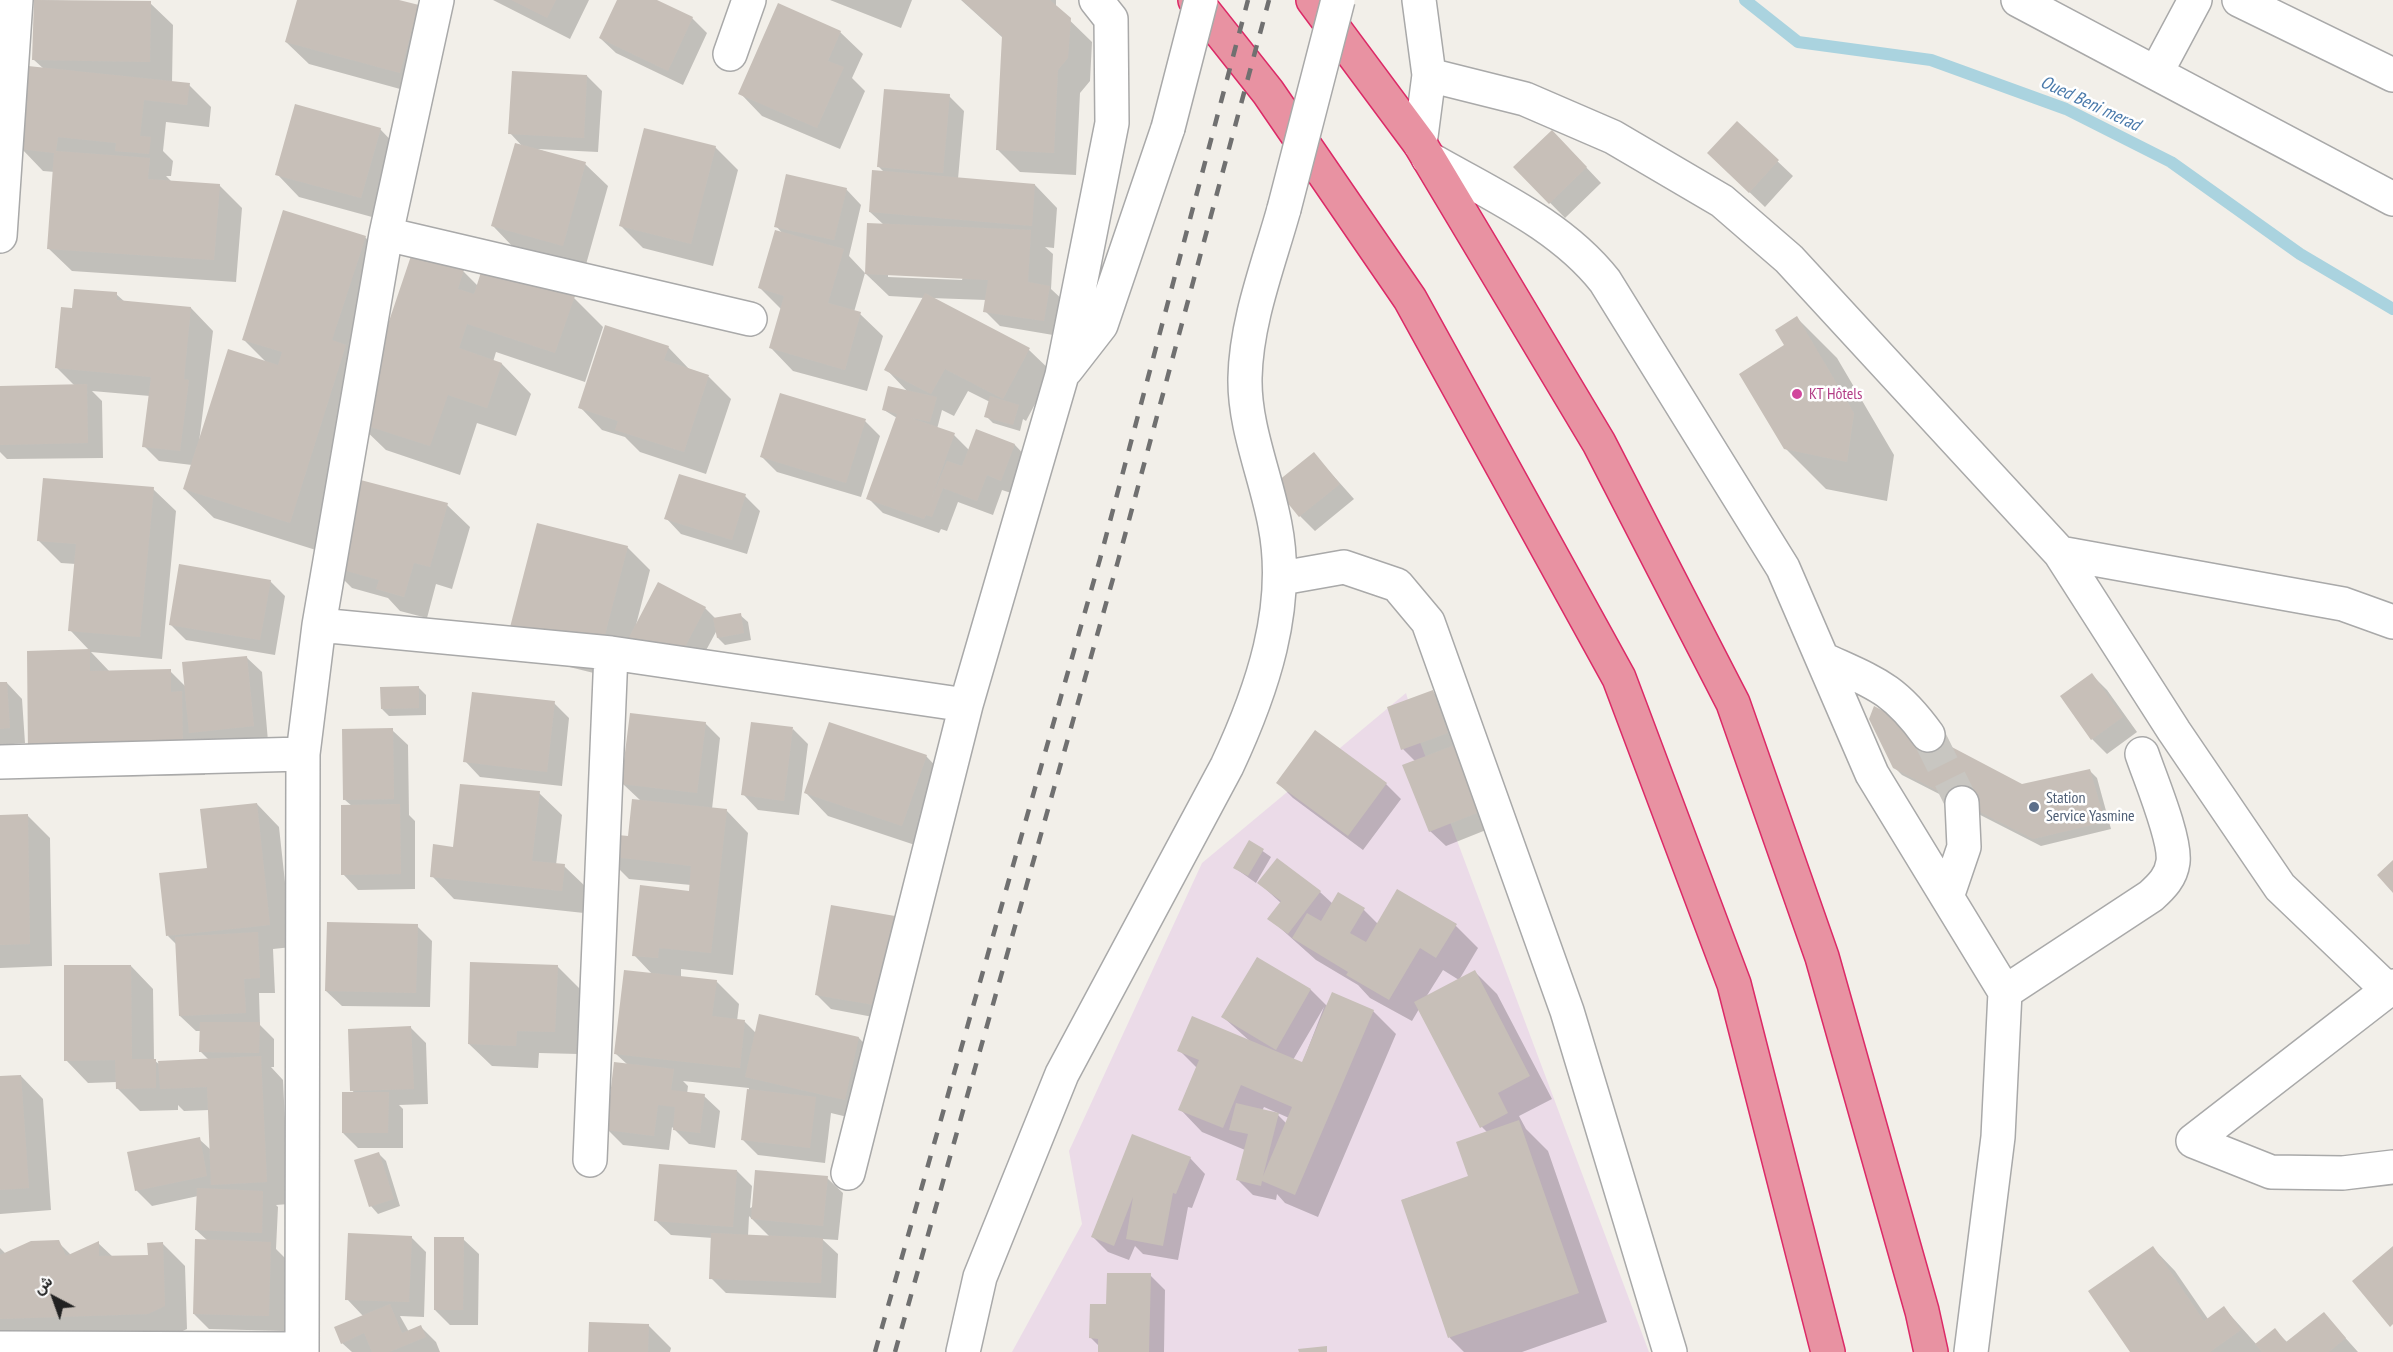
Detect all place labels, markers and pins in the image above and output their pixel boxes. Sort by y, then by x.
place label: KT Hôtels [1809,384,1862,404]
marker: KT Hôtels [1790,387,1804,401]
place label: Station Service Yasmine [2046,788,2135,826]
marker: Station Service Yasmine [2027,800,2041,814]

